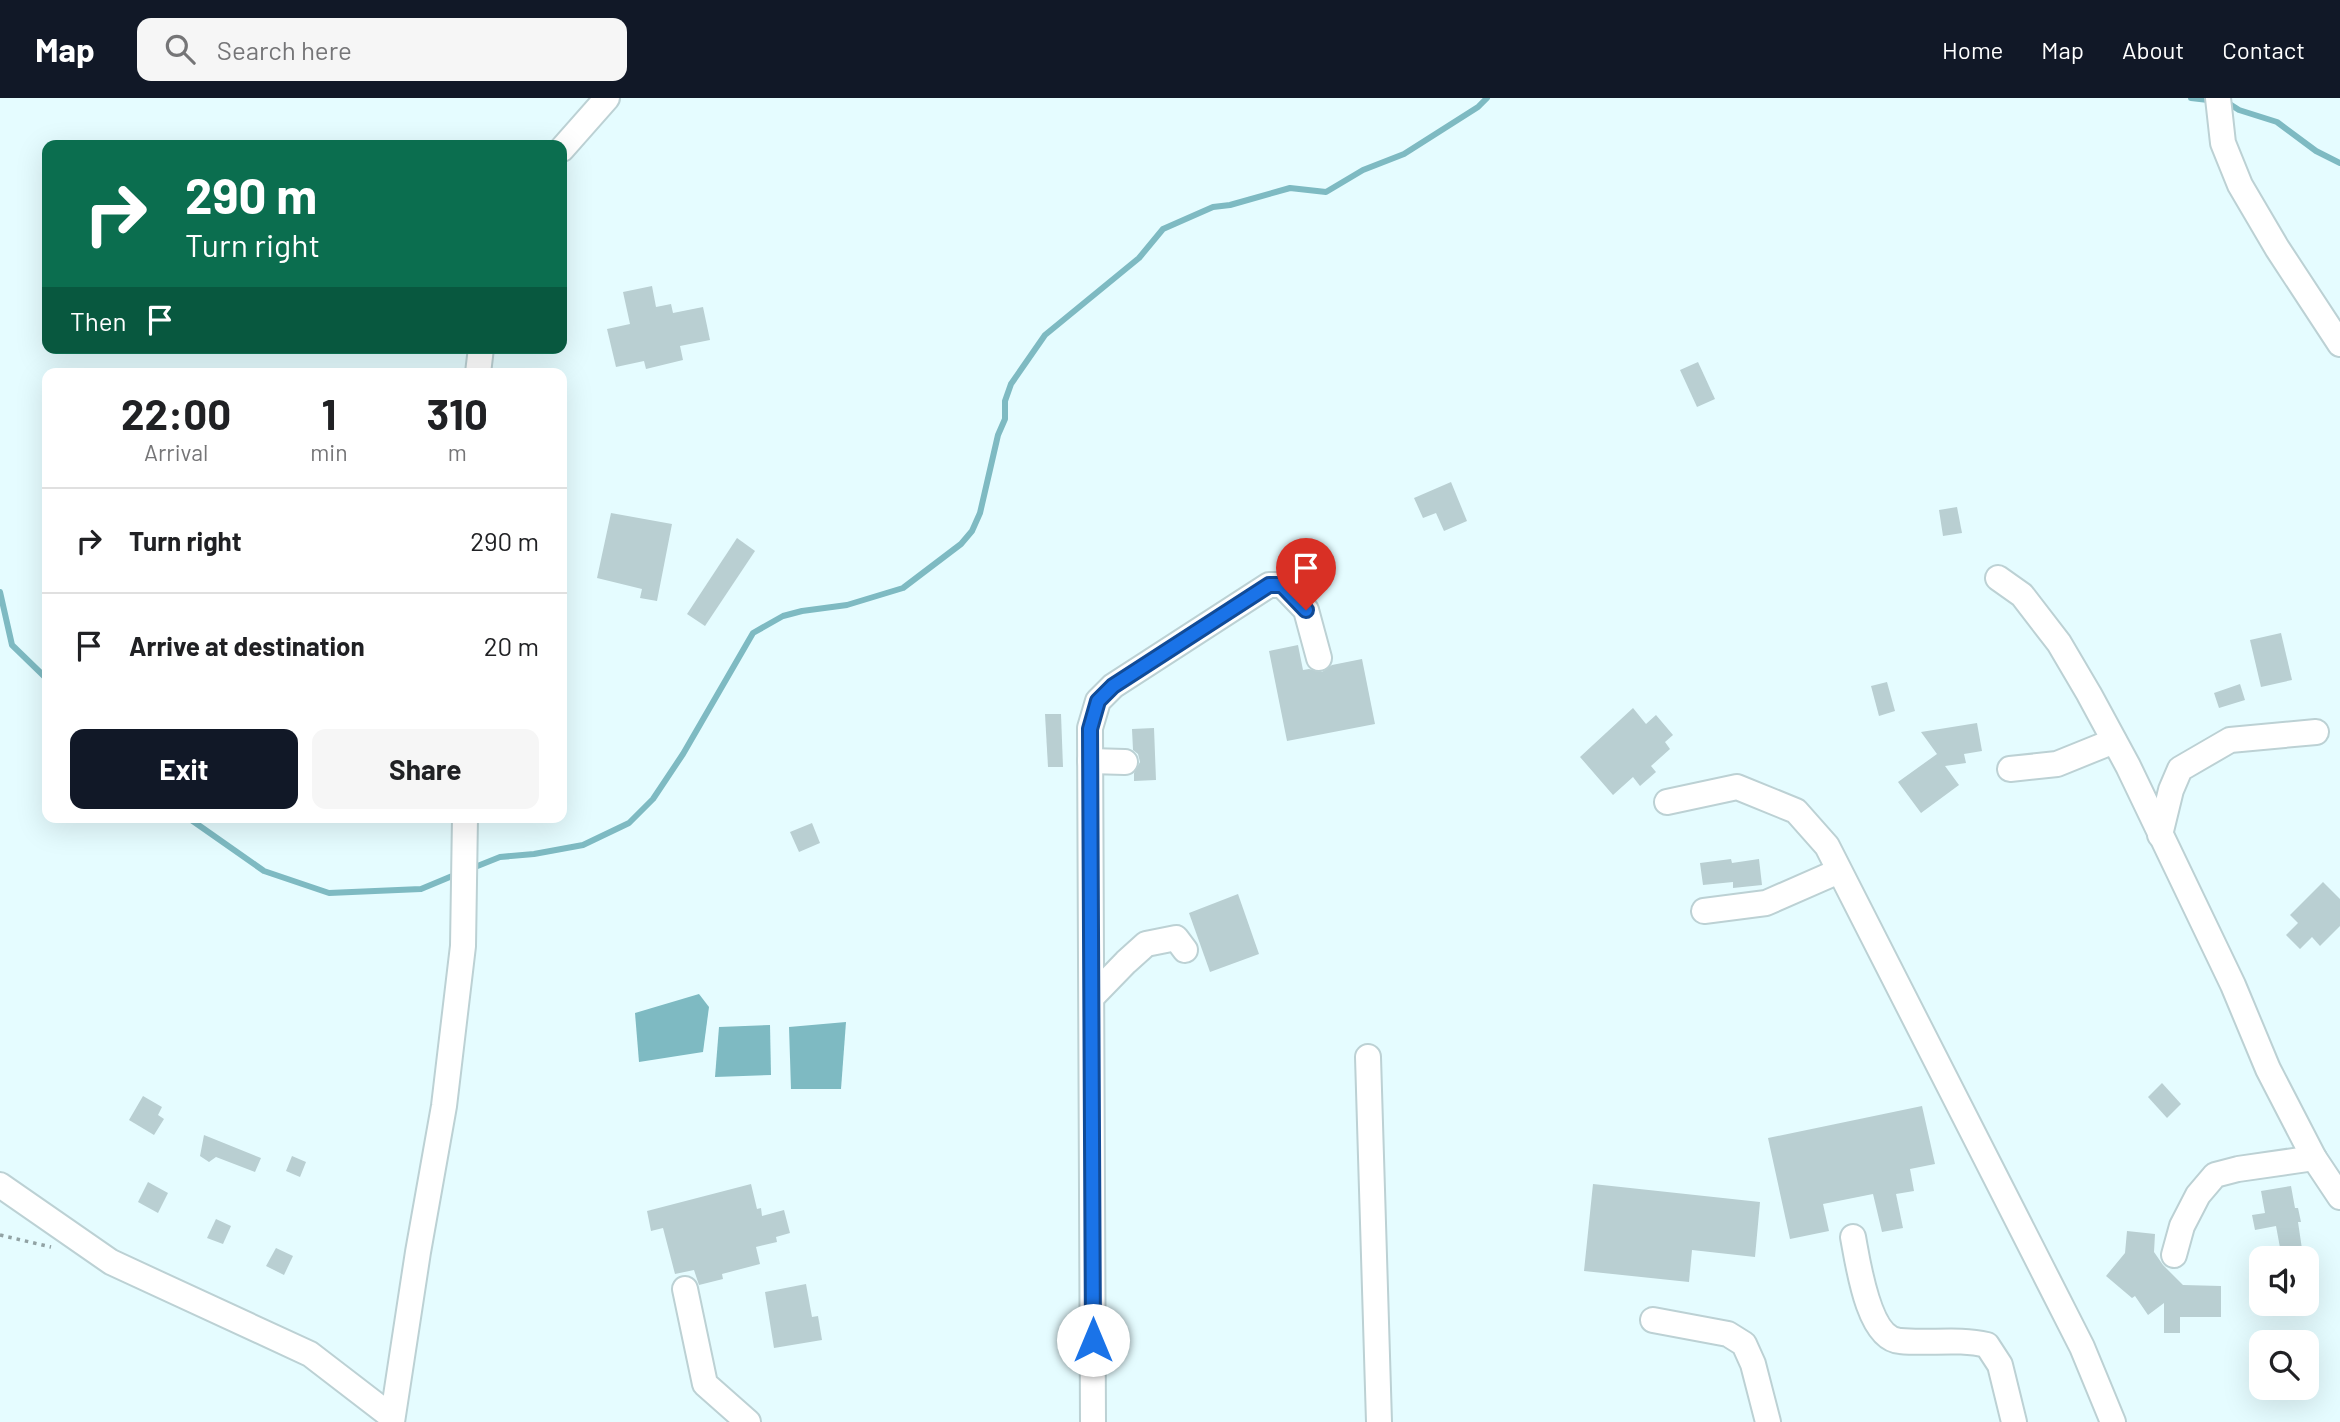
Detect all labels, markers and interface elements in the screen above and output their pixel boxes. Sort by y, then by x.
search box [137,18,627,81]
text: Map [35,29,95,69]
icon: search [161,30,199,68]
text: Search here [217,34,352,65]
text: Home [1942,35,2003,64]
text: Map [2041,35,2084,64]
text: About [2122,35,2184,64]
text: Contact [2222,35,2305,64]
text: 290 m [185,165,317,224]
icon: right [70,168,161,259]
text: Turn right [185,225,320,263]
icon: arrive [141,301,179,339]
text: Then [70,305,127,336]
text: 22:00 [121,388,231,438]
text: 1 [321,388,336,438]
text: 310 [427,388,488,438]
text: Arrival [144,438,208,466]
text: min [310,438,348,466]
text: m [448,438,467,466]
icon: right [70,522,108,560]
text: Turn right [129,525,242,556]
text: 290 m [470,525,539,556]
pin [1276,538,1336,610]
icon: arrive [1287,549,1325,587]
icon: arrive [70,627,108,665]
text: Arrive at destination [129,630,365,661]
text: 20 m [484,630,539,661]
button: Exit [70,729,298,809]
button: Share [312,729,539,809]
map controls [2249,1246,2319,1400]
button: sound [2249,1246,2319,1316]
position arrow [1056,1303,1130,1377]
button: search [2249,1330,2319,1400]

